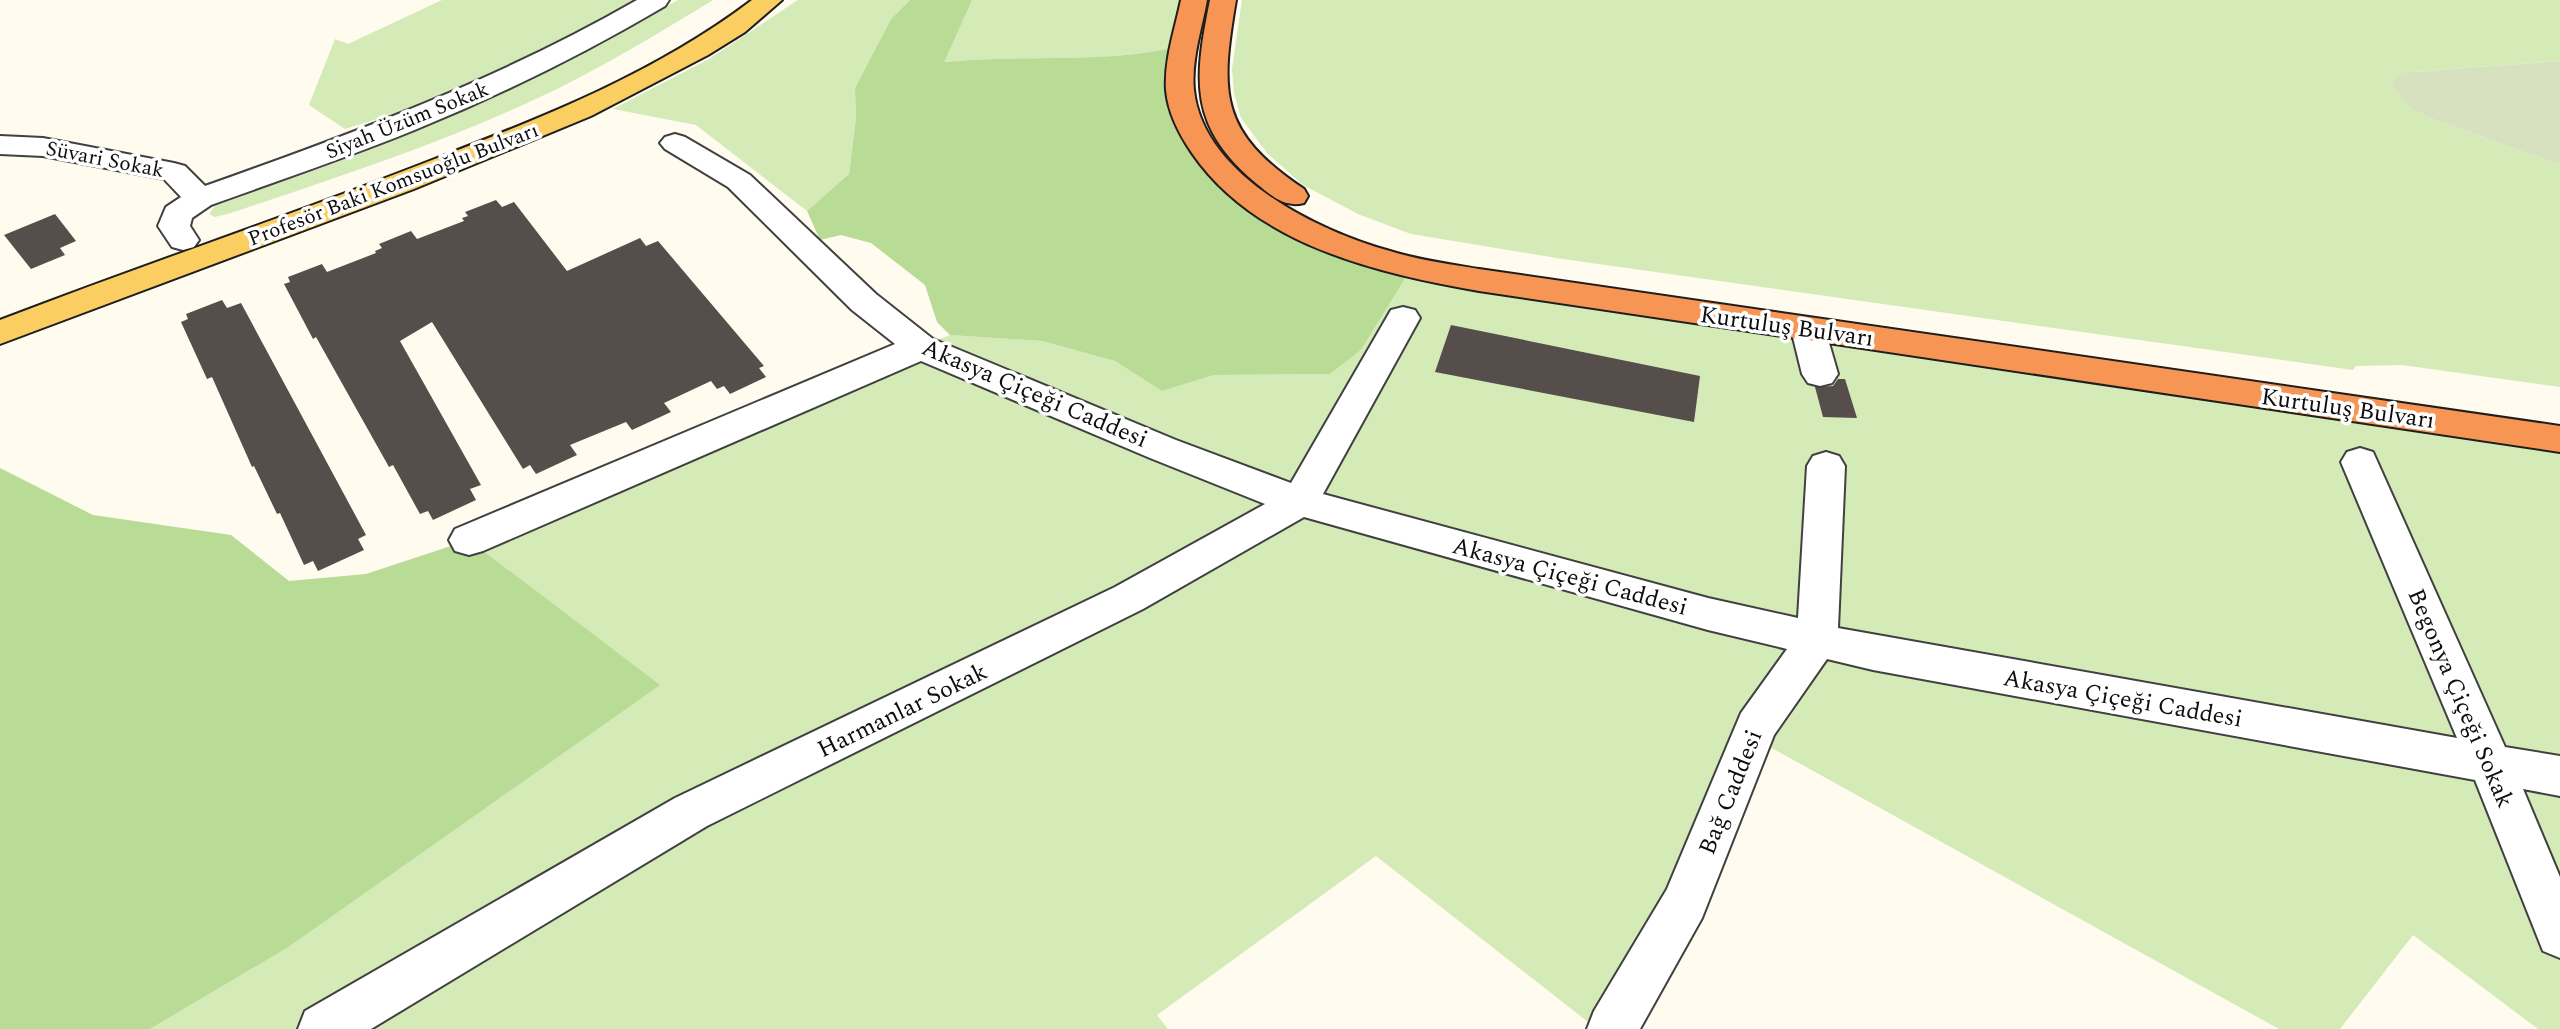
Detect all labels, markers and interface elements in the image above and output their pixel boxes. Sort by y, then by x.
street label: Siyah Üzüm Sokak [321,74,494,168]
street label: Profesör Baki Komsuoğlu Bulvarı [243,115,543,255]
street label: Süvari Sokak [43,133,167,187]
street label: Kurtuluş Bulvarı [1698,297,1876,357]
street label: Akasya Çiçeği Caddesi [916,330,1153,458]
street label: Kurtuluş Bulvarı [2259,379,2437,439]
street label: Akasya Çiçeği Caddesi [1448,528,1691,626]
street label: Begonya Çiçeği Sokak [2398,583,2523,814]
street label: Harmanlar Sokak [811,654,994,768]
street label: Akasya Çiçeği Caddesi [2000,660,2245,738]
street label: Bağ Caddesi [1690,724,1772,860]

